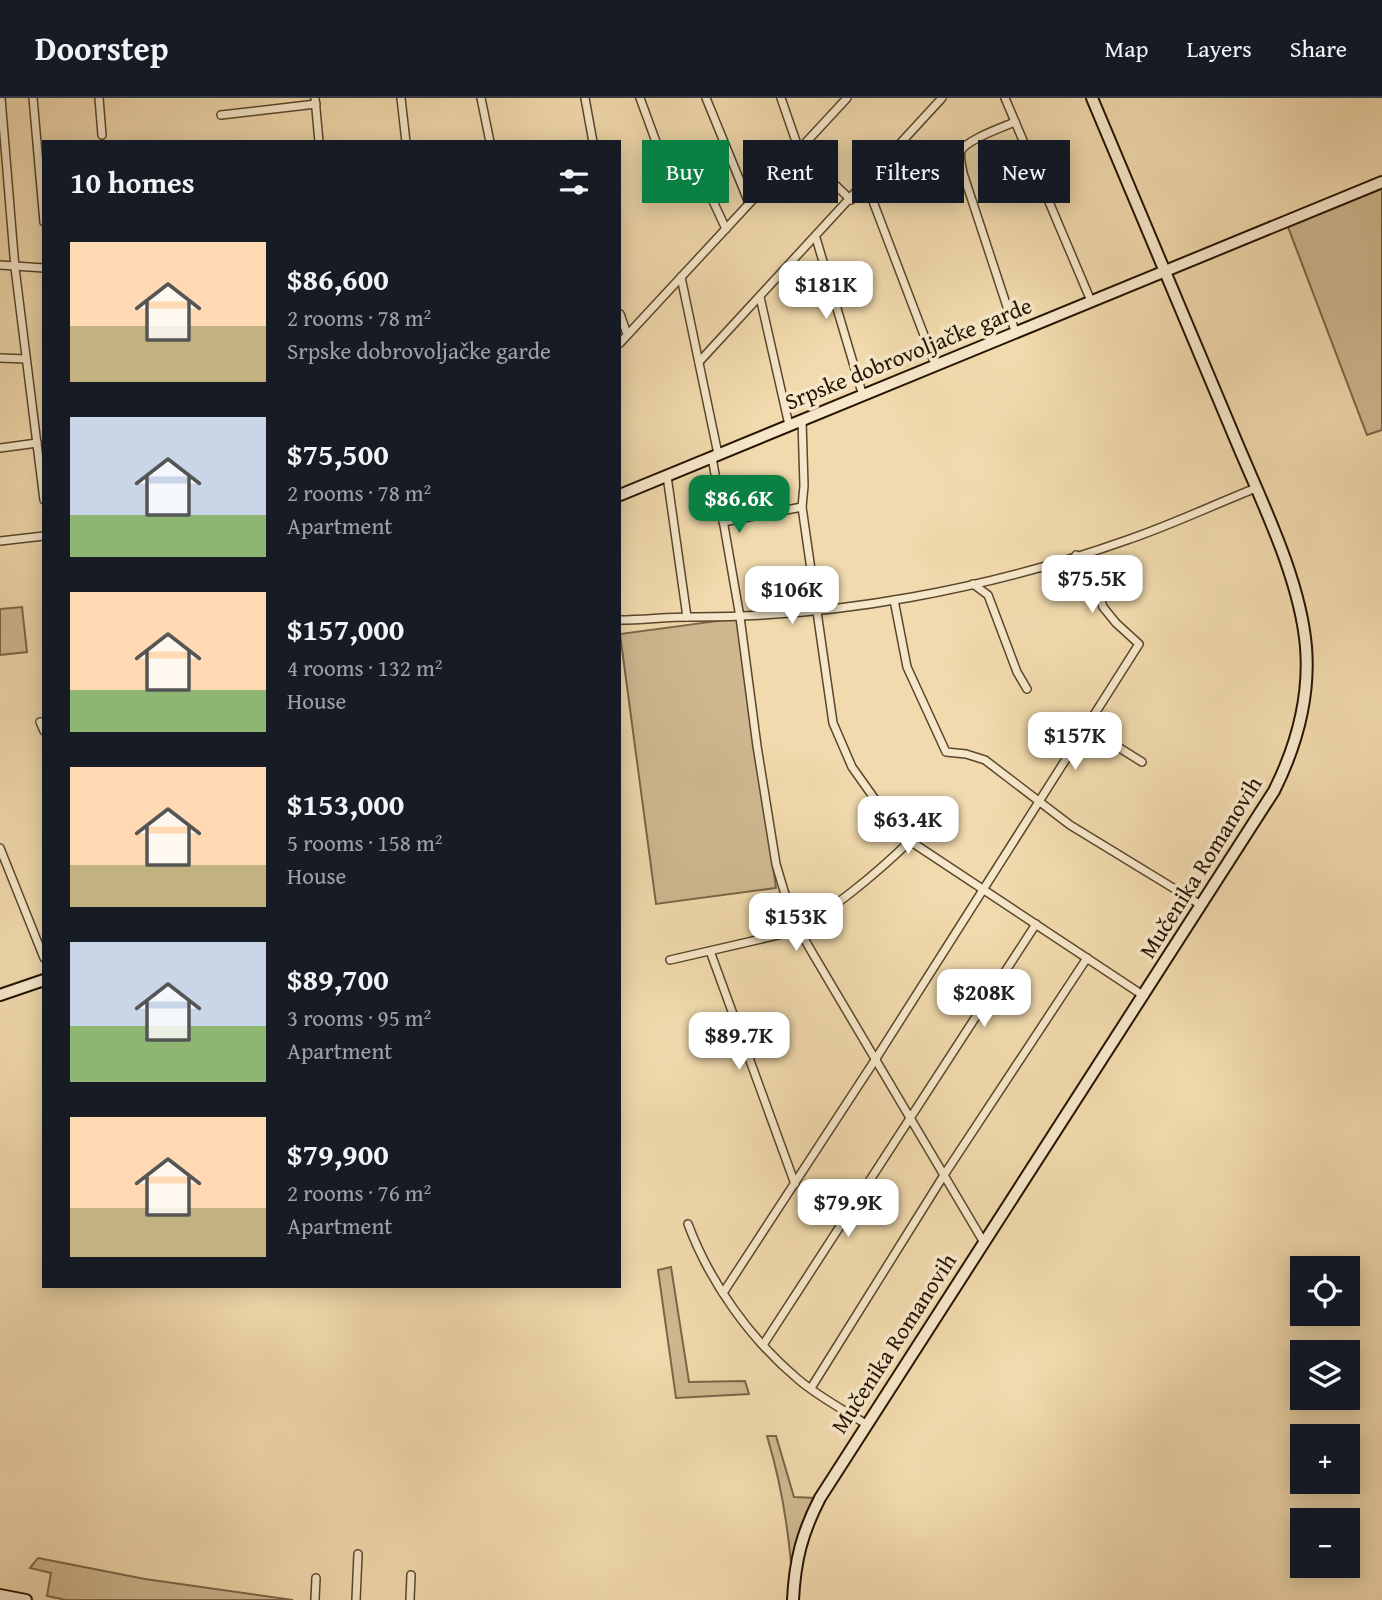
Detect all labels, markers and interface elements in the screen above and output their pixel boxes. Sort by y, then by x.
text: Doorstep [35,24,168,72]
text: Map [1105,31,1148,66]
text: Layers [1186,31,1252,66]
text: Share [1290,31,1347,66]
chip: Buy [642,140,729,203]
chip: Rent [743,140,838,203]
chip: Filters [852,140,964,203]
chip: New [978,140,1070,203]
text: 10 homes [70,160,195,204]
icon: filters [555,163,593,201]
text: $86,600 [287,257,389,301]
pin: $181K [777,262,875,321]
text: $181K [795,267,857,300]
icon: home [126,270,210,354]
street label: Srpske dobrovoljačke garde [780,288,1036,418]
text: 2 rooms · 78 m² [287,301,431,334]
text: Srpske dobrovoljačke garde [287,334,551,367]
text: $75,500 [287,432,389,476]
icon: home [126,445,210,529]
text: 2 rooms · 78 m² [287,476,431,509]
pin: $86.6K [682,476,796,535]
text: $86.6K [705,481,773,514]
text: Apartment [287,509,392,542]
pin: $75.5K [1035,556,1149,615]
text: $75.5K [1058,561,1126,594]
pin: $106K [743,566,841,626]
text: $106K [761,572,823,605]
text: $157,000 [287,607,404,651]
icon: home [126,620,210,704]
text: 4 rooms · 132 m² [287,651,442,684]
text: House [287,684,346,717]
pin: $157K [1026,712,1124,772]
text: $157K [1044,718,1106,751]
street label: Mučenika Romanovih [1131,770,1269,964]
text: $153,000 [287,782,404,826]
icon: home [126,795,210,879]
pin: $63.4K [851,796,965,856]
text: $63.4K [874,802,942,835]
text: 5 rooms · 158 m² [287,826,442,859]
text: House [287,859,346,892]
pin: $153K [747,894,845,953]
text: $153K [765,899,827,932]
text: $89,700 [287,957,389,1001]
icon: home [126,970,210,1054]
pin: $208K [935,970,1033,1029]
text: $208K [953,975,1015,1008]
text: 3 rooms · 95 m² [287,1001,431,1034]
pin: $89.7K [682,1012,796,1072]
text: $89.7K [705,1018,773,1051]
text: Apartment [287,1034,392,1067]
text: $79,900 [287,1132,389,1176]
icon: home [126,1145,210,1229]
text: 2 rooms · 76 m² [287,1176,431,1209]
pin: $79.9K [791,1180,905,1239]
text: $79.9K [814,1185,882,1218]
text: Apartment [287,1209,392,1242]
street label: Mučenika Romanovih [822,1246,964,1440]
map controls [1290,1256,1360,1578]
button: locate [1290,1256,1360,1326]
button: layers [1290,1340,1360,1410]
button: + [1290,1424,1360,1494]
button: − [1290,1508,1360,1578]

